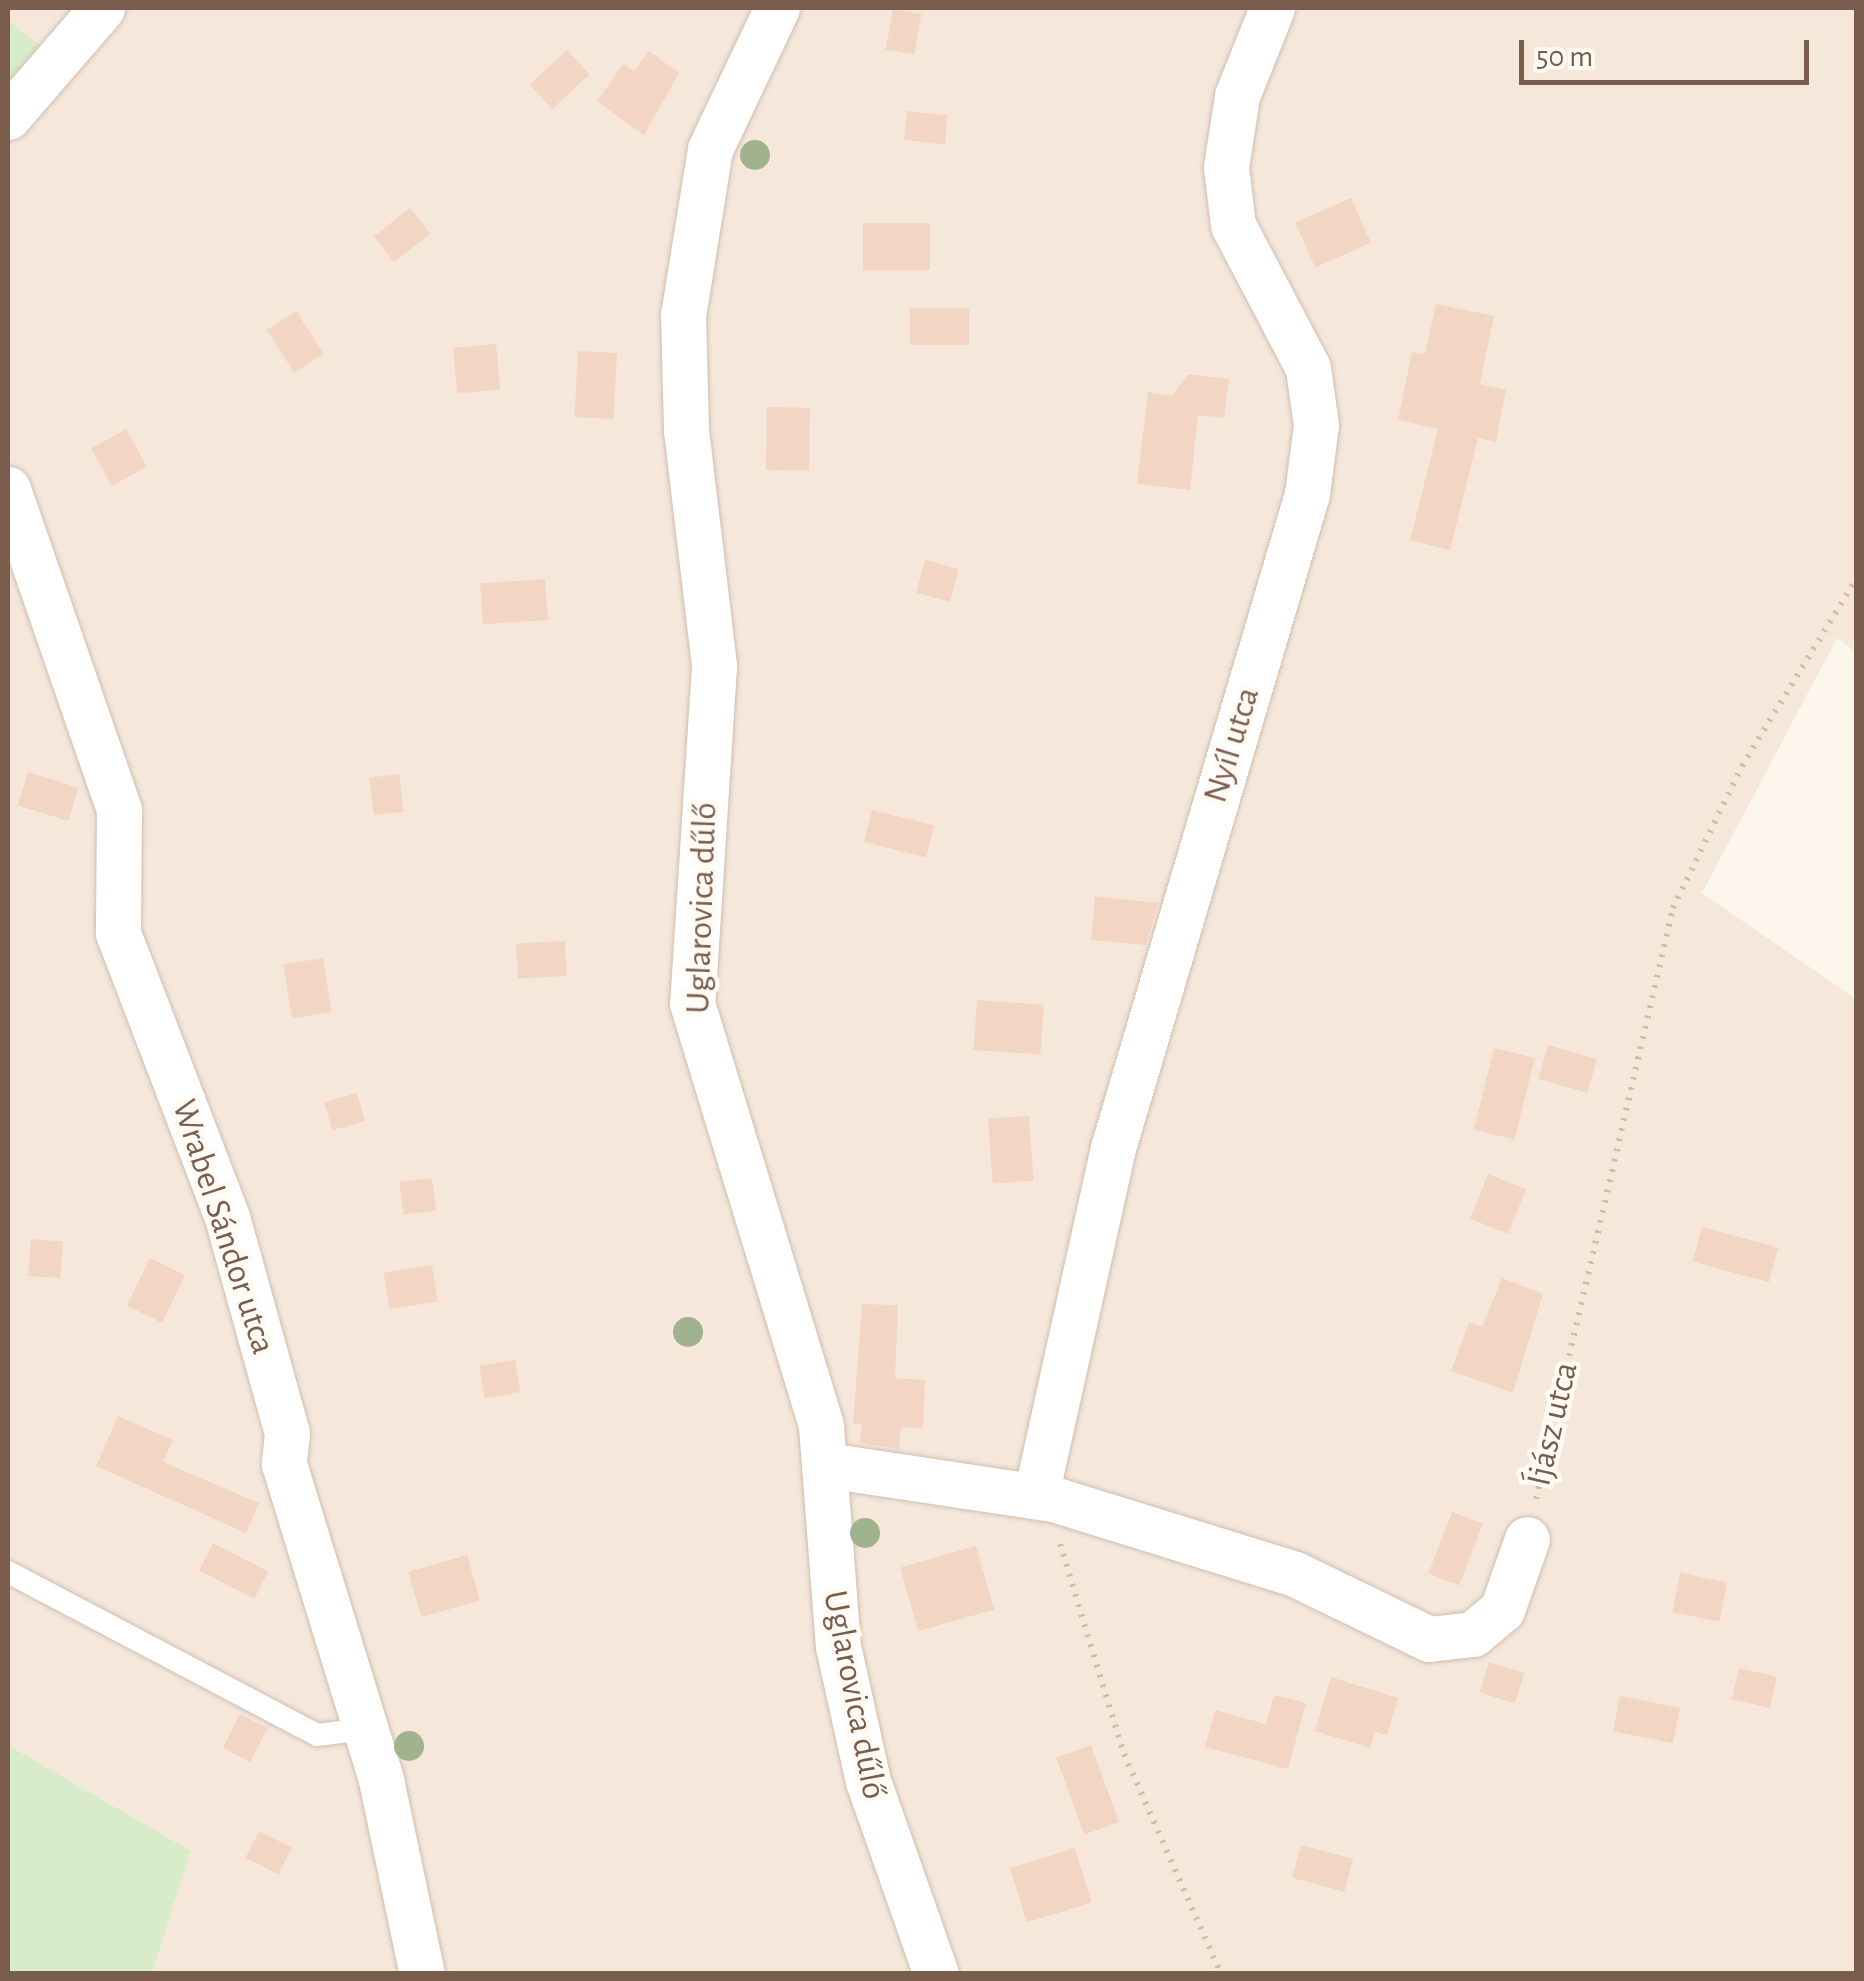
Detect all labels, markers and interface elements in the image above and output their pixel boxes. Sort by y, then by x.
scale bar [1524,20,1814,82]
text: 50 m [1536,42,1593,72]
street label: Nyíl utca [1195,682,1269,808]
street label: Uglarovica dűlő [677,802,727,1014]
street label: Wrabel Sándor utca [162,1095,284,1359]
street label: Íjász utca [1518,1358,1588,1490]
street label: Uglarovica dűlő [813,1587,895,1803]

